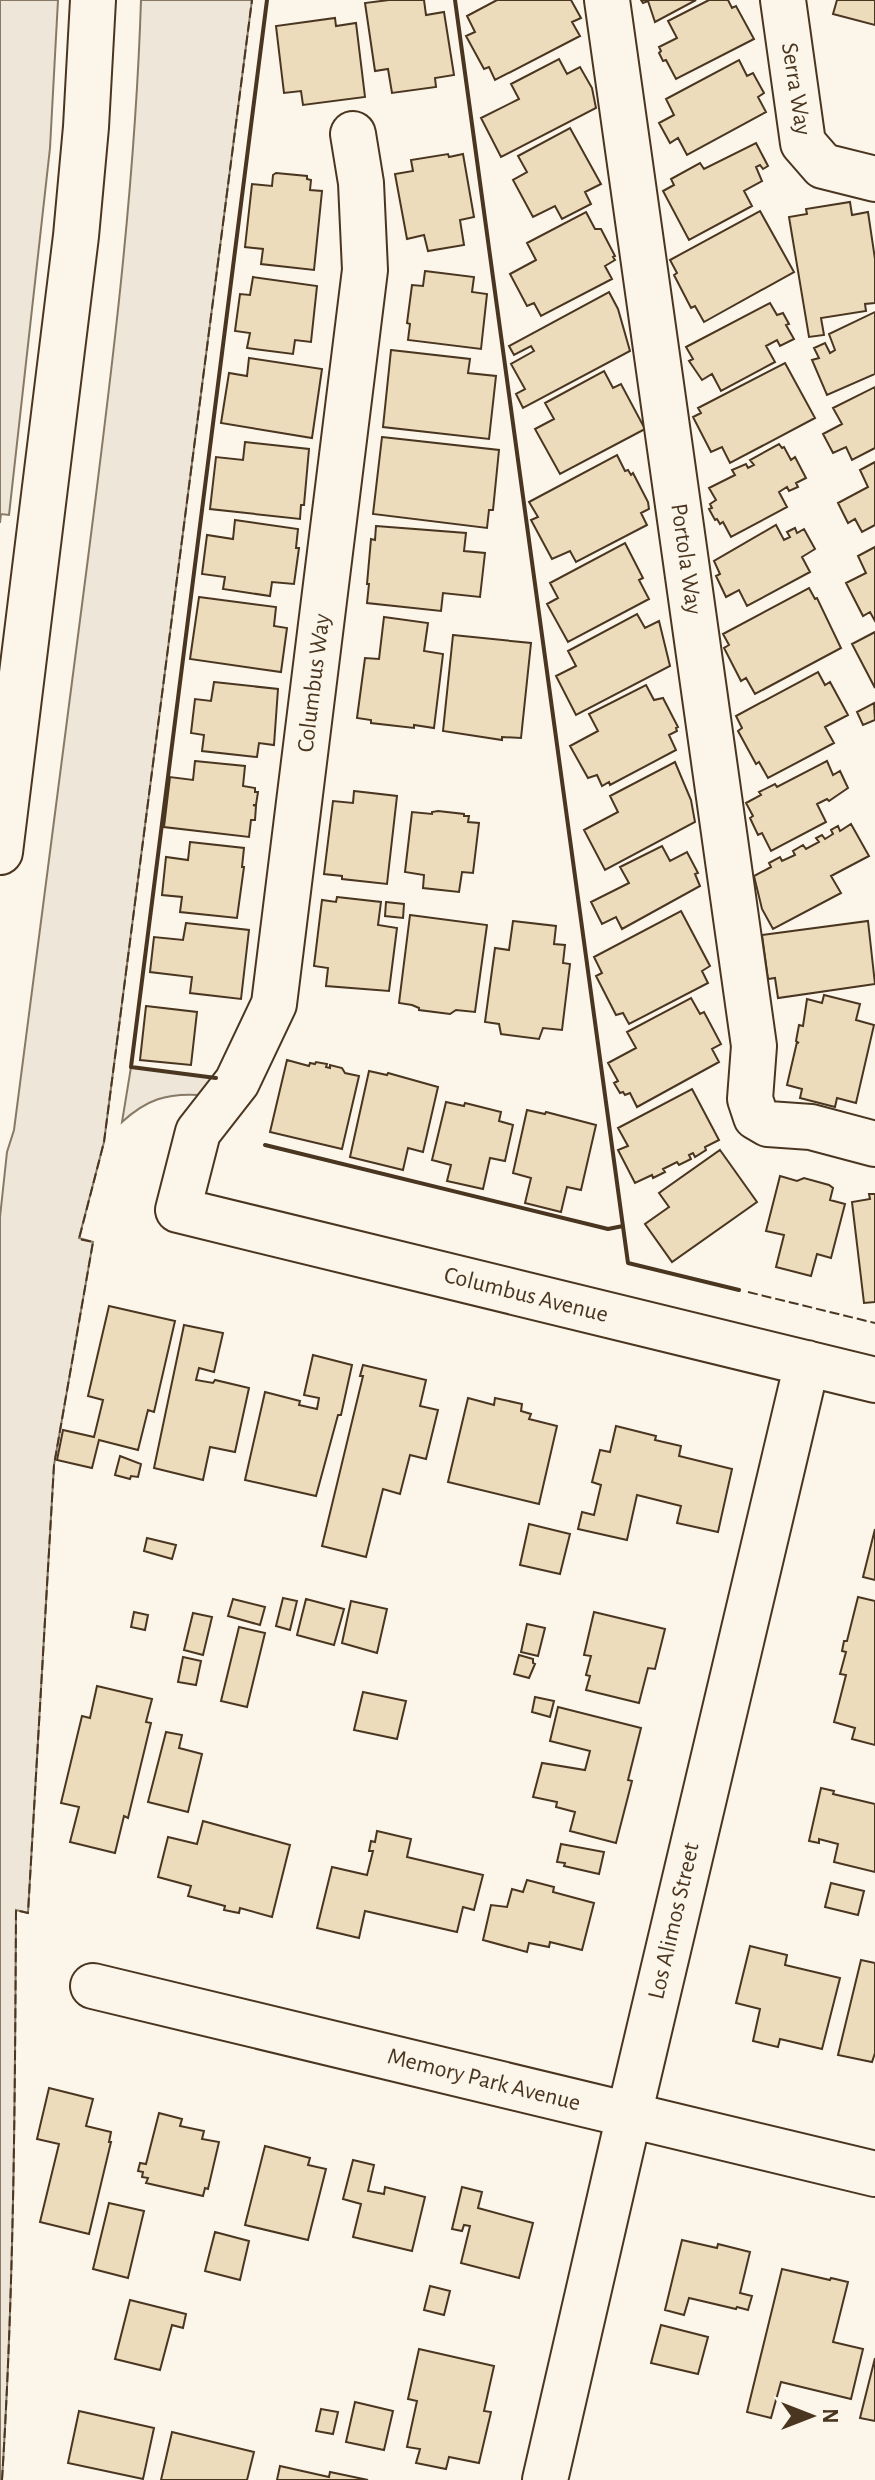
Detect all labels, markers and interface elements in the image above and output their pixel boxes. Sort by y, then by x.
street label: Serra Way [777,41,815,137]
street label: Portola Way [666,502,706,616]
street label: Columbus Way [294,612,334,754]
street label: Columbus Avenue [441,1263,611,1327]
street label: Los Alimos Street [644,1840,704,2002]
street label: Memory Park Avenue [385,2044,583,2116]
north arrow [771,2376,851,2456]
text: N [819,2408,841,2424]

